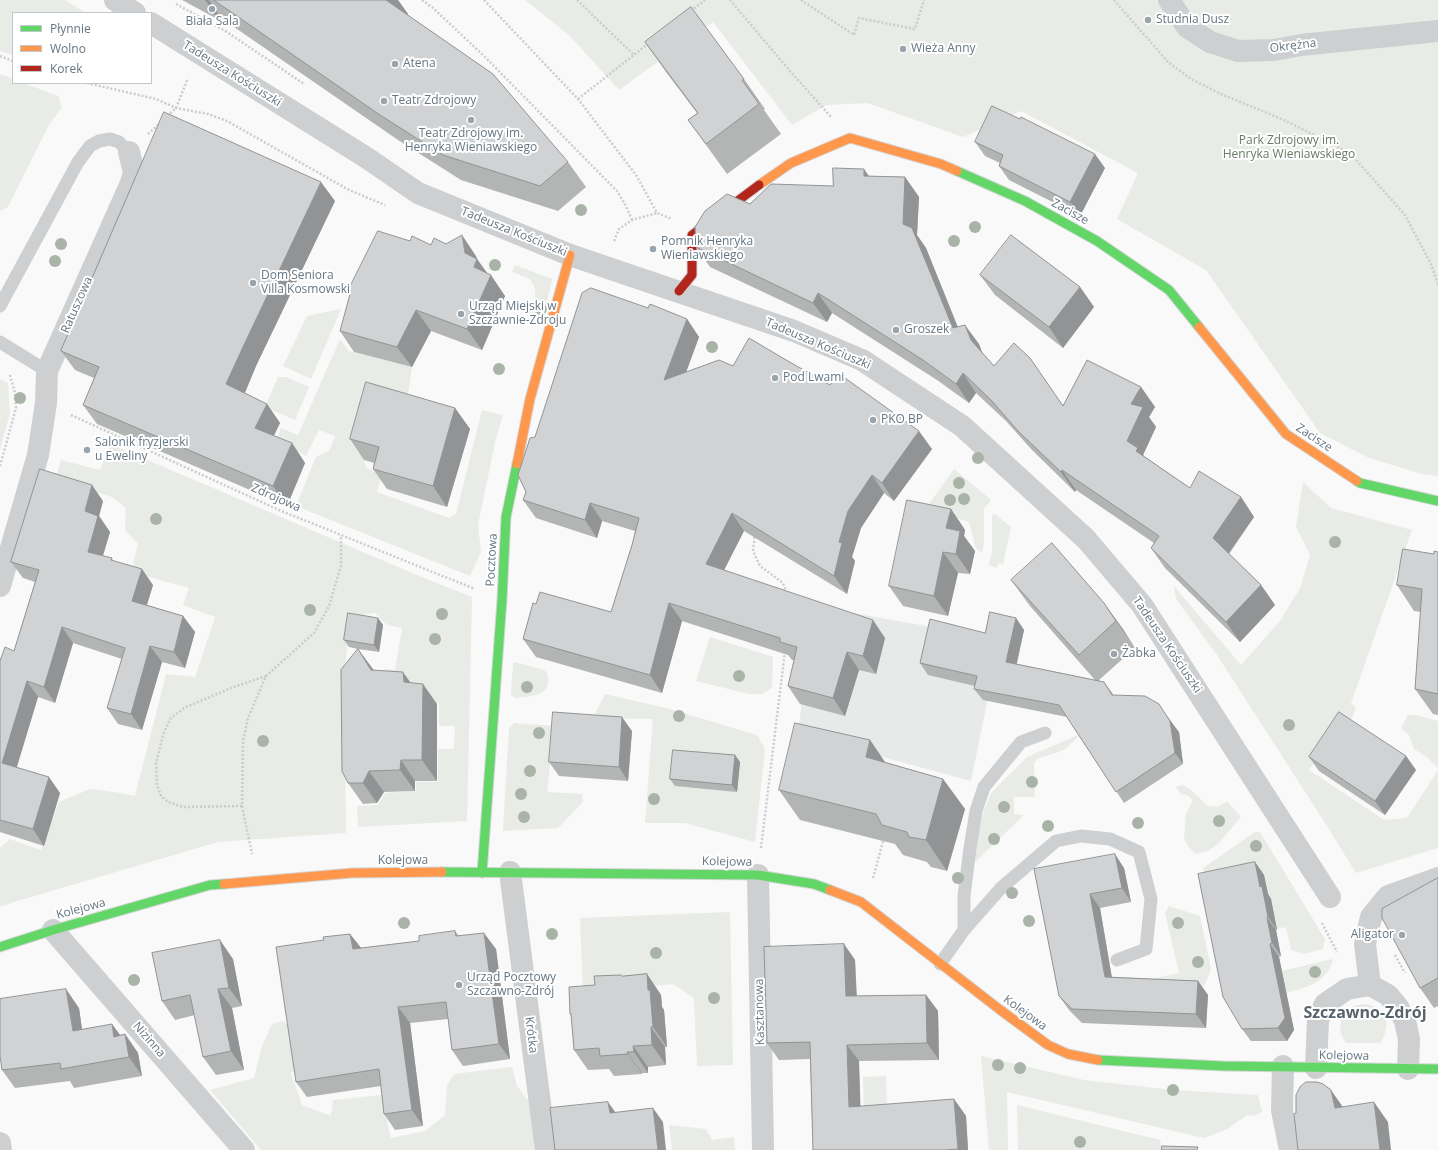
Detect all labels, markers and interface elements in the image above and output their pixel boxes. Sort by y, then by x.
marker: Biała Sala [207,4,217,14]
legend [12,12,152,84]
place label: Studnia Dusz [1156,13,1229,27]
place label: Biała Sala [185,15,239,29]
marker: Studnia Dusz [1143,15,1153,25]
text: Płynnie [50,20,91,37]
street label: Okrężna [1269,36,1317,56]
street label: Tadeusza Kościuszki [180,38,284,110]
text: Wolno [50,40,86,57]
place label: Wieża Anny [911,42,976,56]
marker: Wieża Anny [898,44,908,54]
place label: Atena [403,57,436,71]
marker: Atena [390,59,400,69]
text: Korek [50,60,83,77]
place label: Teatr Zdrojowy [392,94,476,108]
marker: Teatr Zdrojowy [379,96,389,106]
marker: Teatr Zdrojowy im. Henryka Wieniawskiego [466,115,476,125]
place label: Teatr Zdrojowy im. Henryka Wieniawskiego [405,127,537,155]
park label: Park Zdrojowy im. Henryka Wieniawskiego [1223,134,1355,162]
street label: Zacisze [1049,196,1091,228]
street label: Tadeusza Kościuszki [459,204,569,260]
place label: Pomnik Henryka Wieniawskiego [661,235,753,263]
marker: Pomnik Henryka Wieniawskiego [648,244,658,254]
place label: Dom Seniora Villa Kosmowski [261,269,350,297]
street label: Ratuszowa [58,275,96,335]
marker: Dom Seniora Villa Kosmowski [248,278,258,288]
place label: Urząd Miejski w Szczawnie-Zdroju [469,300,566,328]
marker: Urząd Miejski w Szczawnie-Zdroju [456,309,466,319]
street label: Tadeusza Kościuszki [763,315,873,373]
place label: Groszek [904,323,949,337]
marker: Groszek [891,325,901,335]
place label: Pod Lwami [783,371,844,385]
marker: Pod Lwami [770,373,780,383]
place label: PKO BP [881,413,923,427]
marker: PKO BP [868,415,878,425]
street label: Zacisze [1293,421,1335,455]
place label: Salonik fryzjerski u Eweliny [95,436,189,464]
marker: Salonik fryzjerski u Eweliny [82,445,92,455]
street label: Zdrojowa [249,481,303,515]
street label: Pocztowa [483,533,501,587]
street label: Tadeusza Kościuszki [1129,594,1205,696]
place label: Żabka [1122,647,1156,661]
marker: Żabka [1109,649,1119,659]
street label: Kolejowa [378,854,428,868]
street label: Kolejowa [702,854,752,870]
street label: Kolejowa [55,896,107,922]
place label: Aligator [1351,928,1394,942]
marker: Aligator [1397,930,1407,940]
place label: Urząd Pocztowy Szczawno-Zdrój [467,971,556,999]
street label: Kasztanowa [752,978,768,1046]
marker: Urząd Pocztowy Szczawno-Zdrój [454,980,464,990]
street label: Kolejowa [1000,992,1050,1034]
district label: Szczawno-Zdrój [1303,1003,1427,1023]
street label: Krótka [522,1016,540,1054]
street label: Nizinna [130,1019,168,1061]
street label: Kolejowa [1319,1048,1369,1064]

